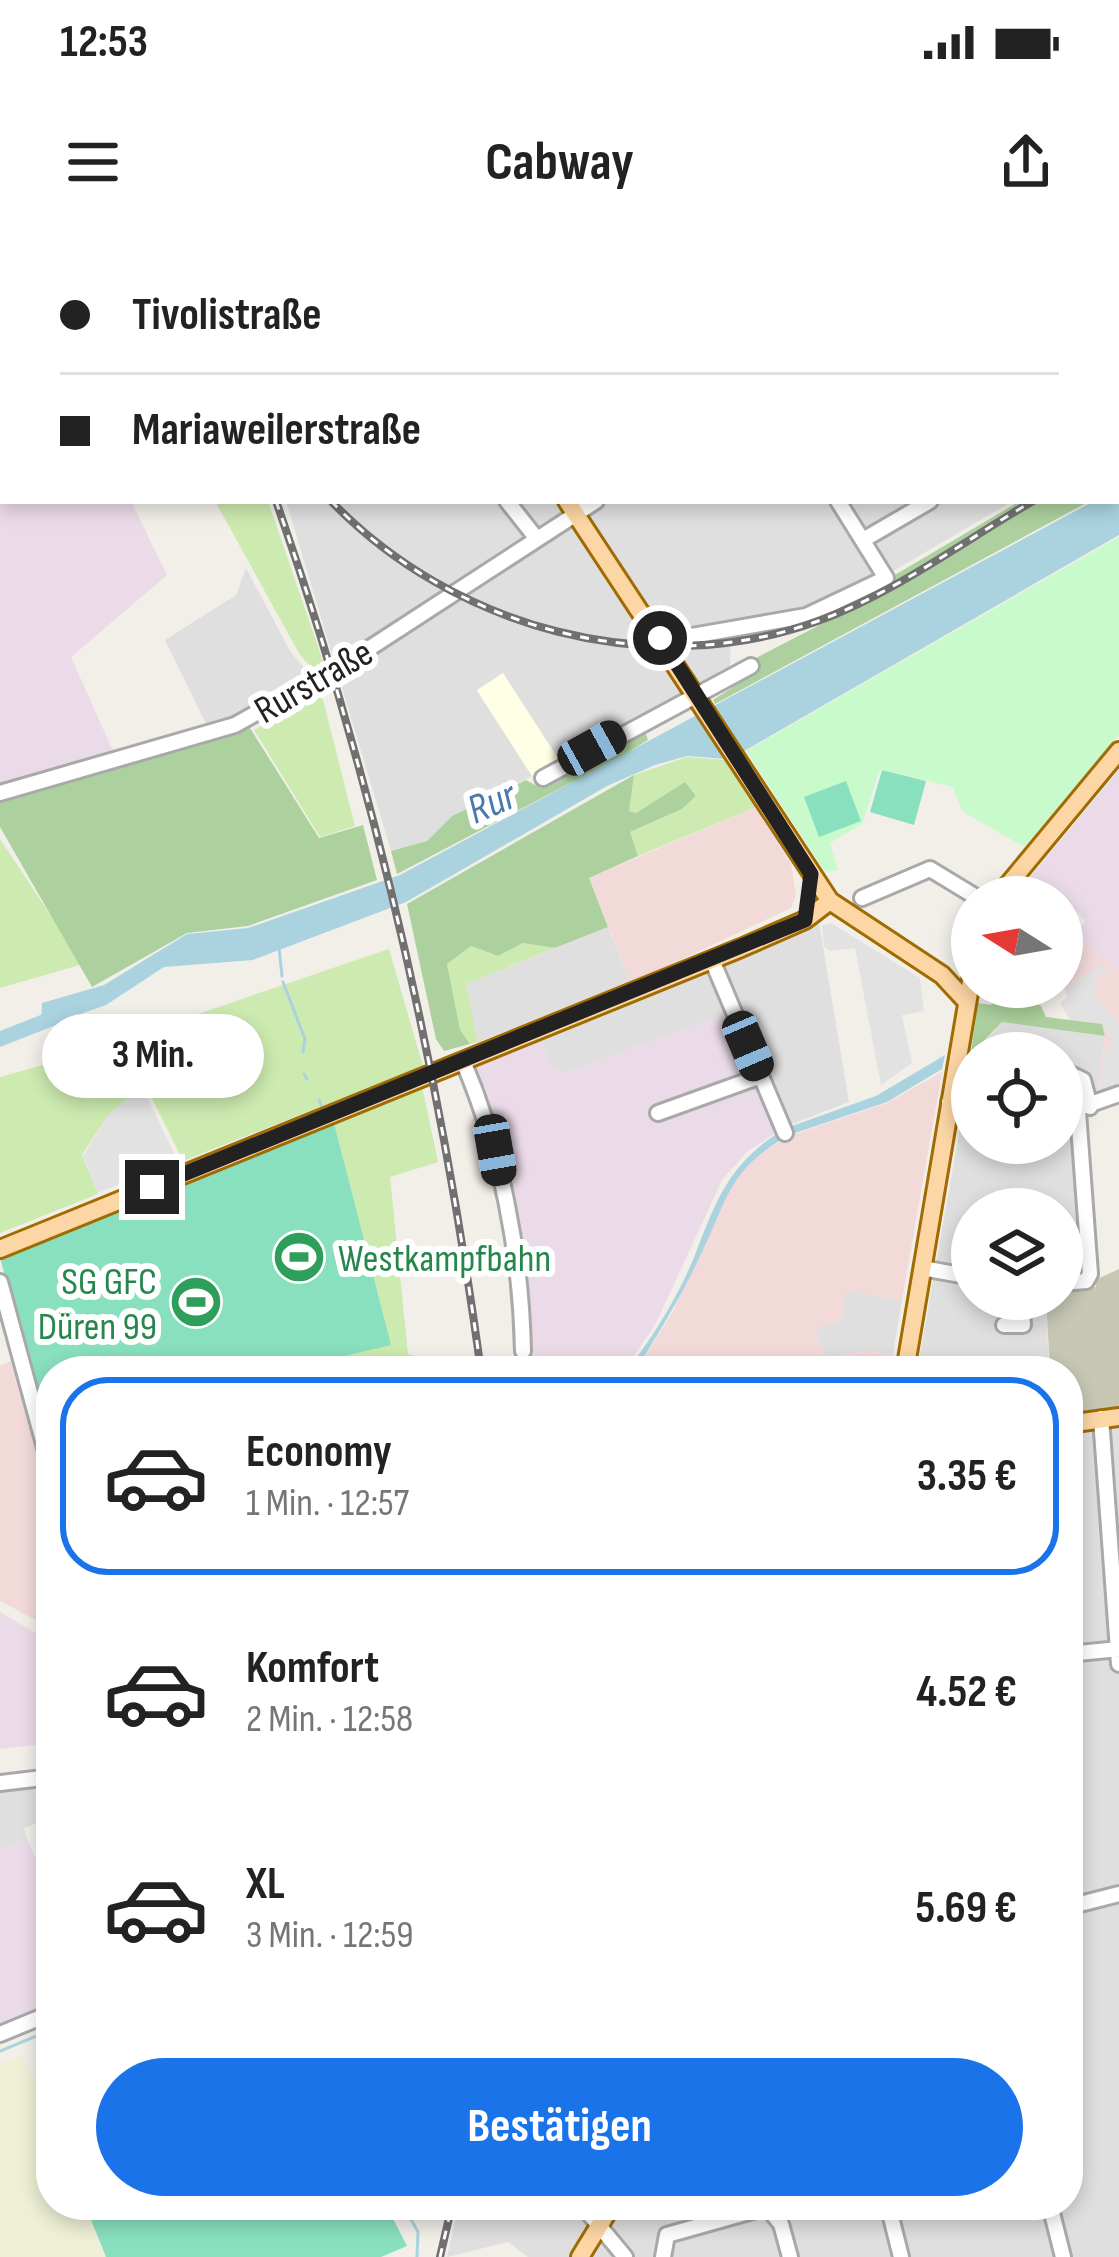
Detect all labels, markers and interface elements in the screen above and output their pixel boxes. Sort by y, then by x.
text: 12:53 [60,15,148,70]
icon: menu [60,129,126,195]
icon: share [993,129,1059,195]
text: Cabway [485,130,634,195]
text: Tivolistraße [132,288,321,343]
text: Mariaweilerstraße [132,403,421,458]
route start [633,611,687,665]
street label: Rurstraße [247,630,382,735]
car [552,715,632,781]
water label: Rur [460,770,526,836]
north arrow [951,876,1083,1008]
map controls [951,876,1083,1320]
car [717,1006,779,1086]
callout: 3 Min. [41,1013,263,1097]
text: 3 Min. [112,1032,194,1079]
button: locate [951,1032,1083,1164]
car [471,1111,519,1189]
route end [125,1160,179,1214]
button: layers [951,1188,1083,1320]
sports icon: Westkampfbahn [271,1229,327,1285]
place label: Westkampfbahn [338,1236,551,1283]
place label: SG GFC Düren 99 [38,1259,157,1351]
sports icon: SG GFC Düren 99 [168,1274,224,1330]
icon: car [102,1422,210,1530]
text: Economy [246,1425,392,1480]
text: 3.35 € [917,1449,1017,1504]
text: 1 Min. · 12:57 [246,1480,409,1527]
icon: car [102,1638,210,1746]
text: Komfort [246,1641,379,1696]
text: 4.52 € [916,1665,1017,1720]
text: 2 Min. · 12:58 [246,1696,413,1743]
icon: car [102,1854,210,1962]
text: XL [246,1857,285,1912]
text: 5.69 € [916,1881,1017,1936]
text: 3 Min. · 12:59 [246,1912,414,1959]
button: Bestätigen [96,2058,1023,2196]

